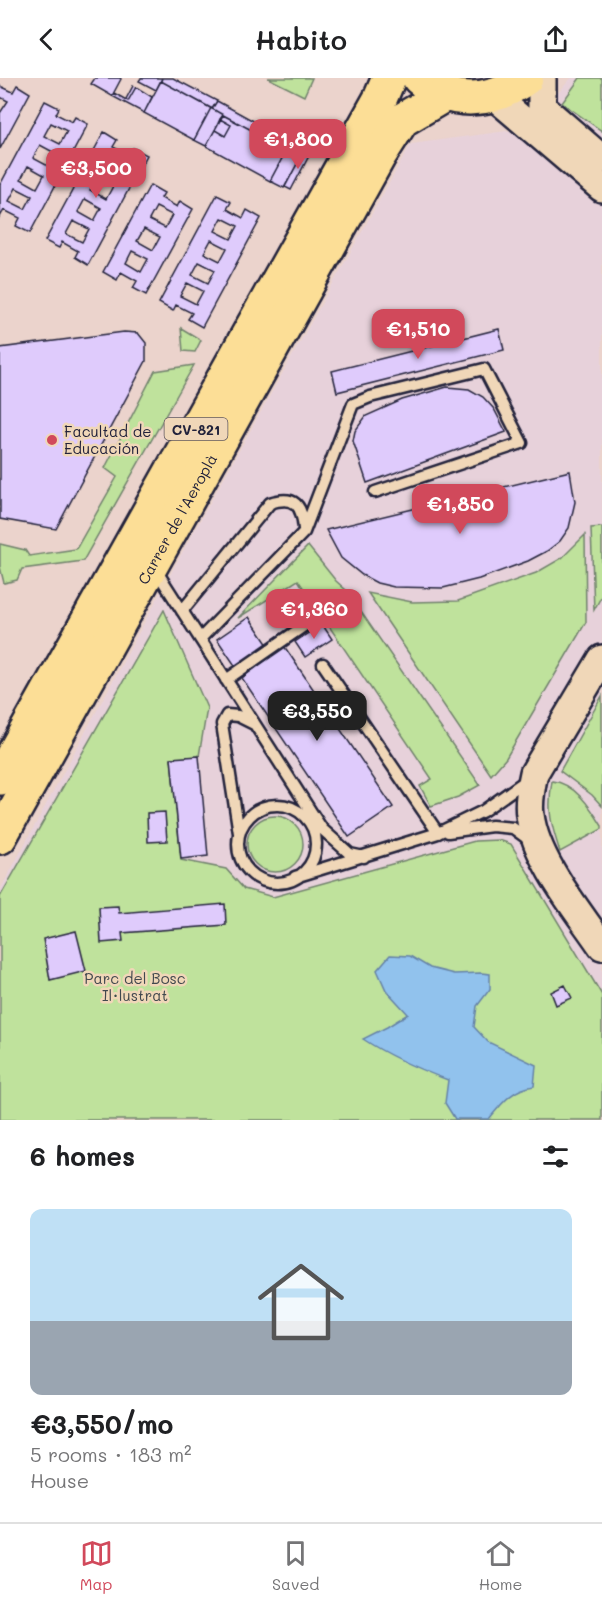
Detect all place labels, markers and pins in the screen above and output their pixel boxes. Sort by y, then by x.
pin: €1,800 [249,119,347,170]
pin: €3,500 [47,148,145,199]
pin: €1,510 [369,309,467,360]
place label: Facultad de Educación [64,421,152,458]
marker: Facultad de Educación [45,433,59,447]
pin: €1,850 [411,484,509,535]
pin: €1,360 [265,589,363,640]
pin: €3,550 [268,691,366,742]

